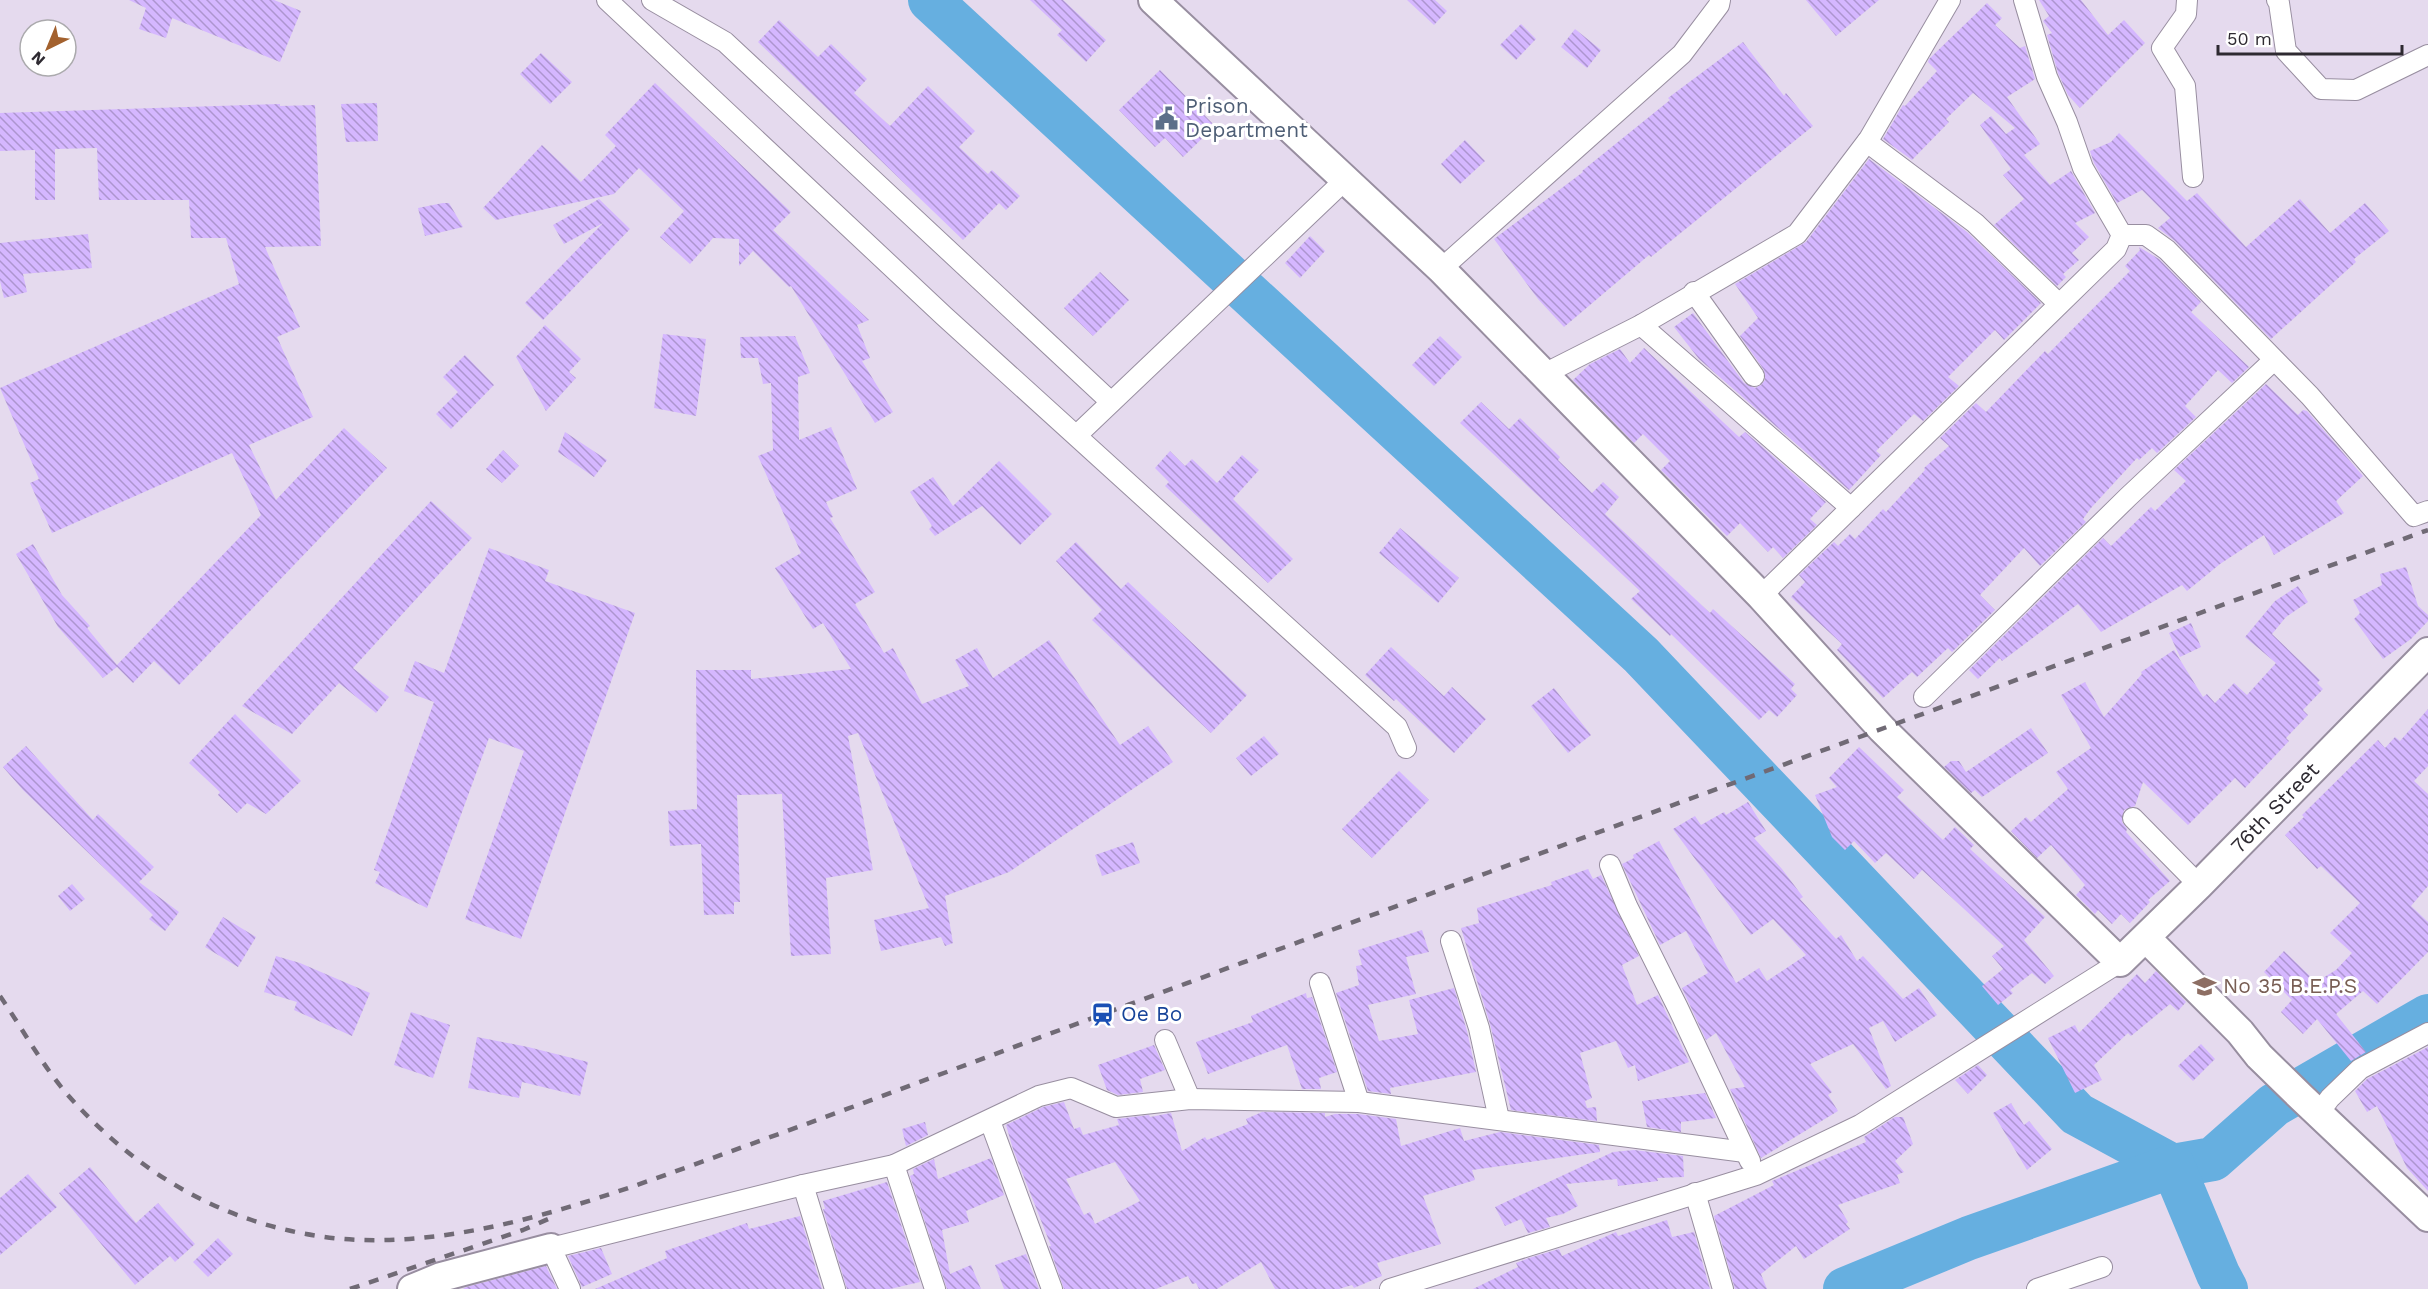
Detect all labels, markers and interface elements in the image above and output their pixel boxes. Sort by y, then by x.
north arrow [18,18,78,78]
scale bar [2218,18,2402,56]
text: 50 m [2227,28,2272,49]
text: N [27,48,49,70]
place label: Prison Department [1185,93,1308,142]
public building icon: Prison Department [1154,105,1180,131]
street label: 76th Street [2225,757,2324,858]
school or university icon: No 35 B.E.P.S [2192,973,2218,999]
place label: No 35 B.E.P.S [2223,973,2357,998]
station icon: Oe Bo [1090,1001,1116,1027]
place label: Oe Bo [1121,1001,1182,1026]

